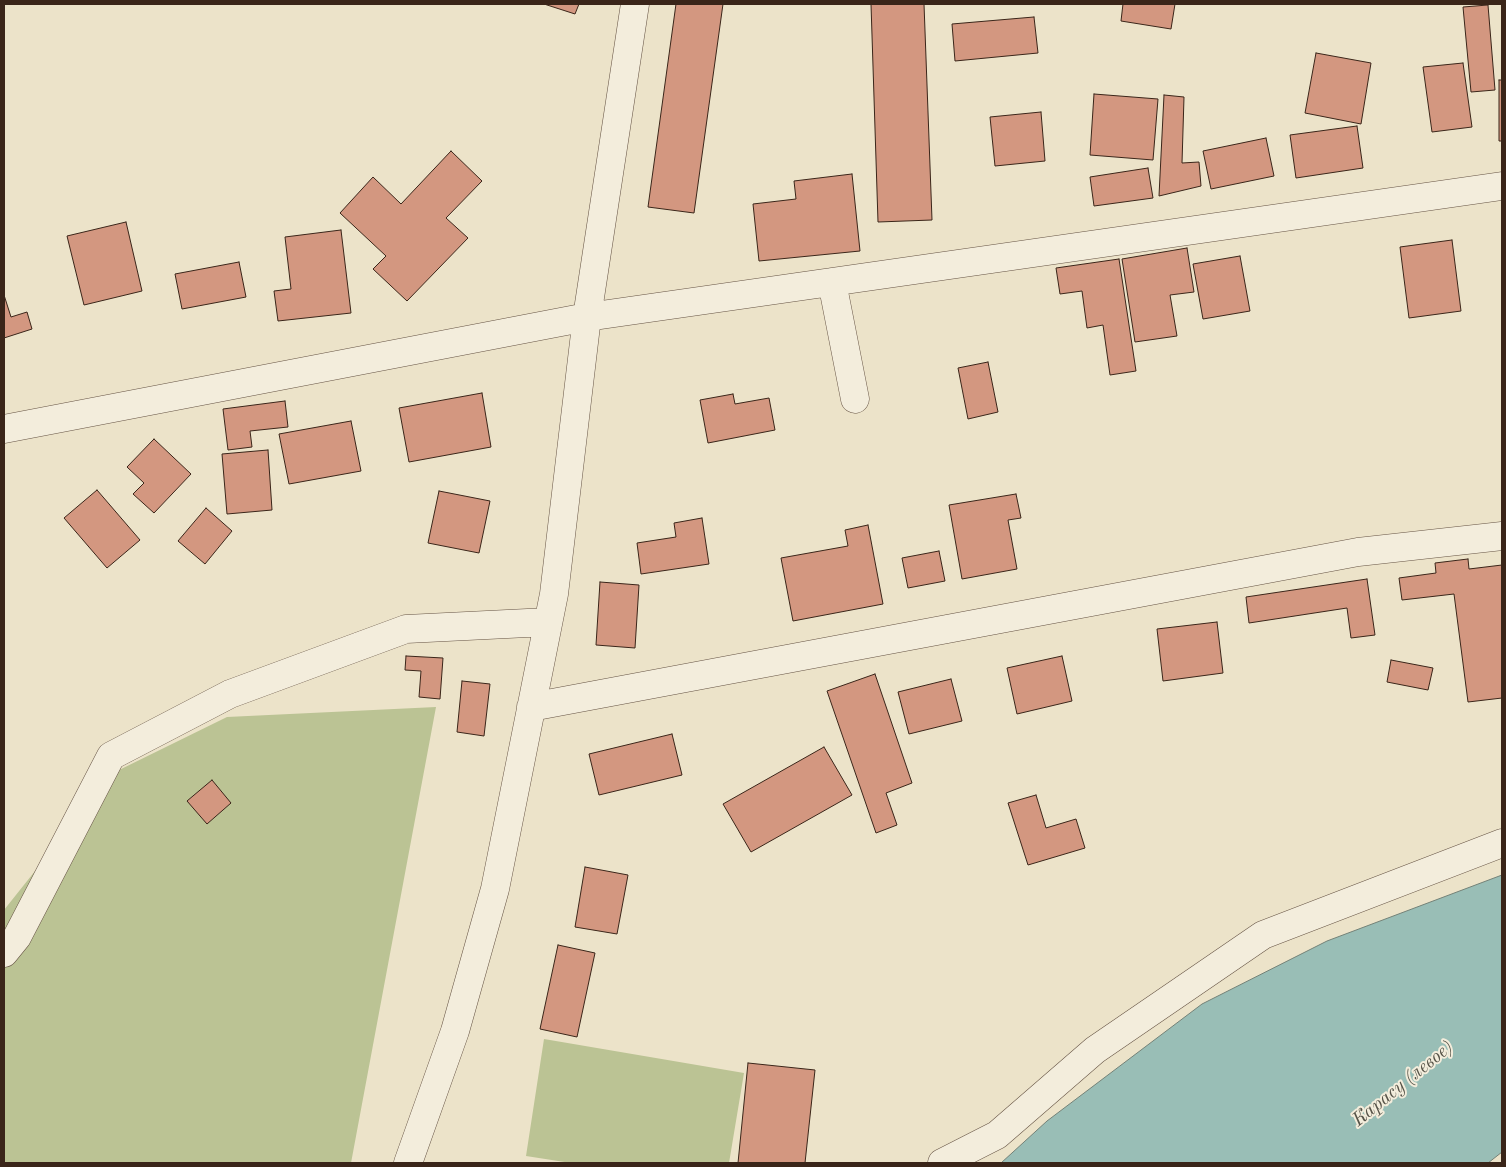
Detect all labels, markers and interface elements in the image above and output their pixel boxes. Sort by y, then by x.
water label: Карасу (левое) [1348,1036,1458,1132]

